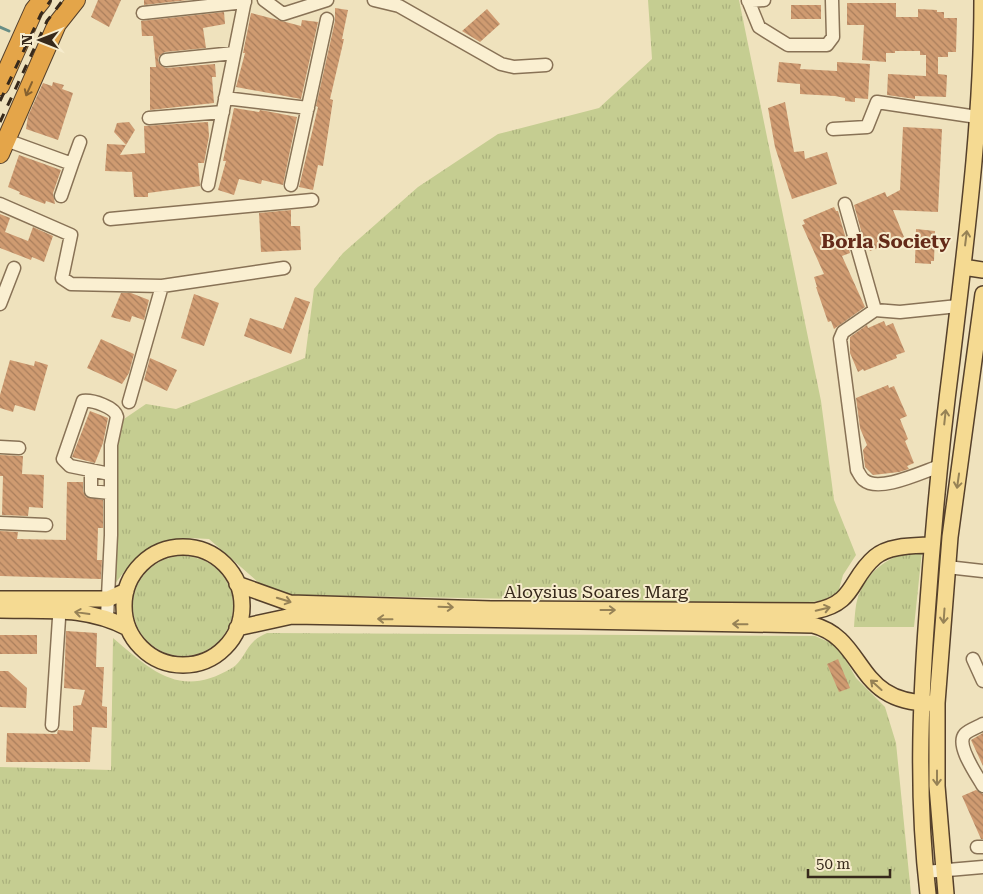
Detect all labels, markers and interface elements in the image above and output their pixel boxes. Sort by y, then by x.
north arrow [15,15,65,65]
text: N [19,34,35,45]
one-way arrow [23,81,33,96]
district label: Borla Society [821,230,951,253]
one-way arrow [961,231,971,247]
one-way arrow [940,409,950,425]
one-way arrow [952,473,962,489]
street label: Aloysius Soares Marg [504,581,689,602]
one-way arrow [275,596,291,606]
one-way arrow [437,603,453,612]
one-way arrow [814,604,830,613]
one-way arrow [600,605,616,615]
one-way arrow [939,607,948,623]
one-way arrow [74,608,90,618]
one-way arrow [377,614,393,623]
one-way arrow [732,619,748,629]
one-way arrow [870,679,883,691]
one-way arrow [932,770,942,786]
scale bar [808,846,890,878]
text: 50 m [816,855,851,873]

